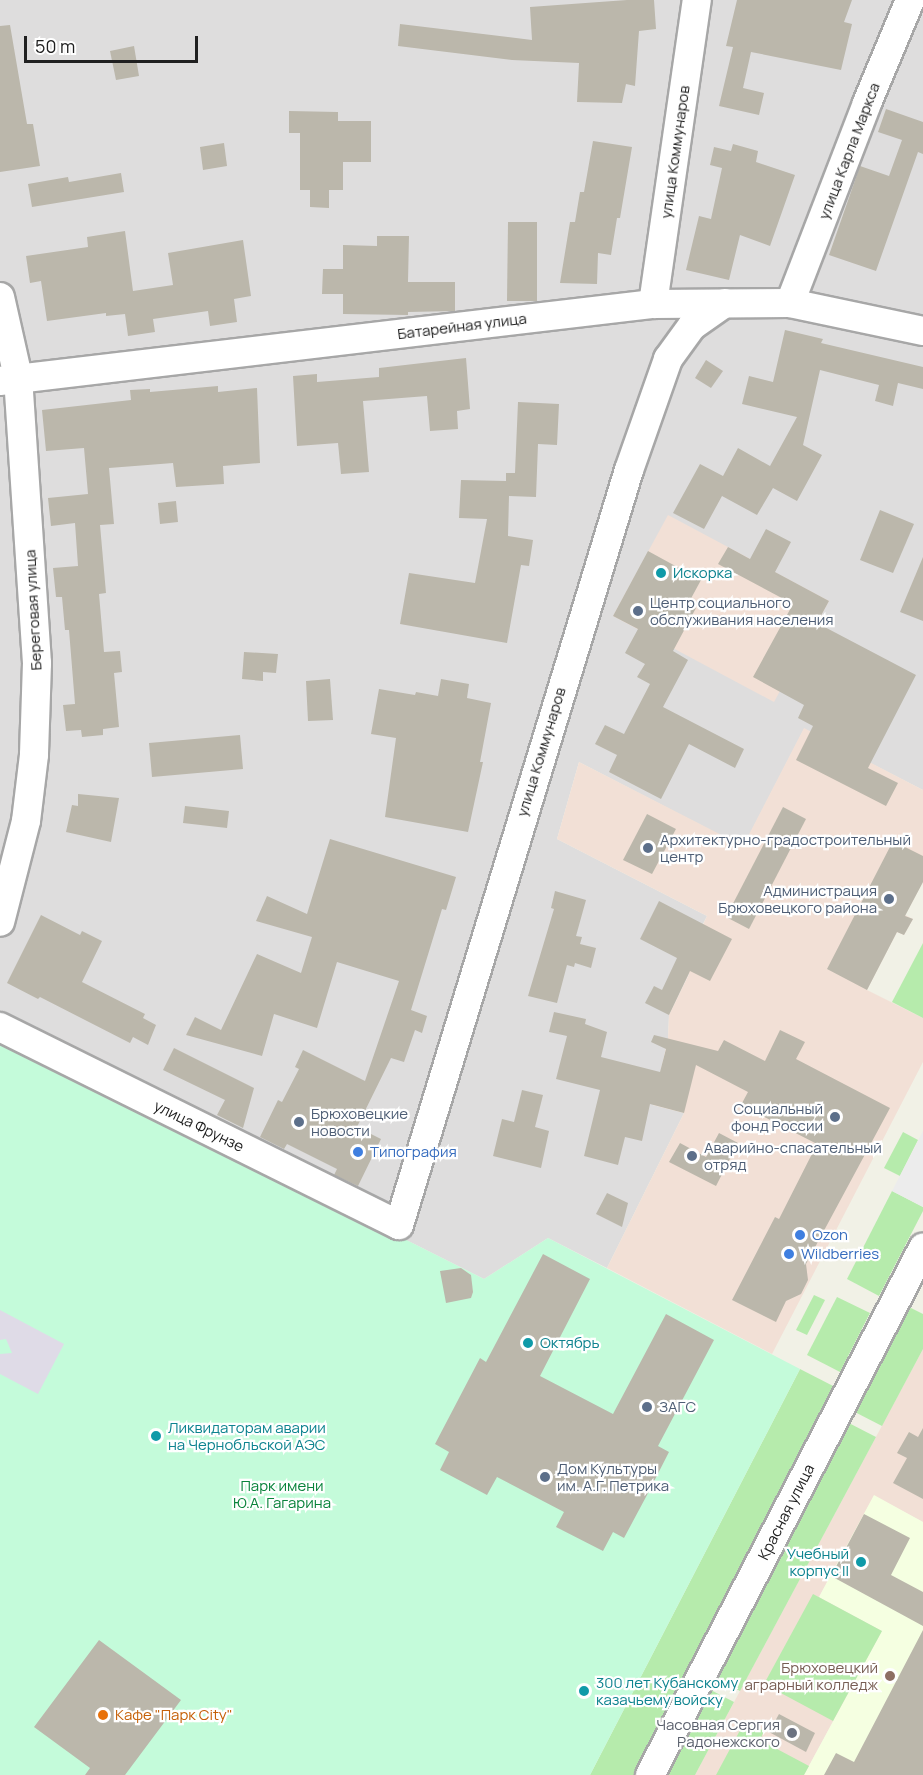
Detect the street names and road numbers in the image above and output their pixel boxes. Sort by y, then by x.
street label: улица Карла Маркса [815,80,883,222]
street label: улица Коммунаров [657,84,693,220]
street label: Батарейная улица [396,309,528,343]
street label: Береговая улица [21,549,45,671]
street label: улица Коммунаров [513,685,569,819]
street label: улица Фрунзе [151,1096,247,1156]
street label: Красная улица [754,1461,818,1563]

